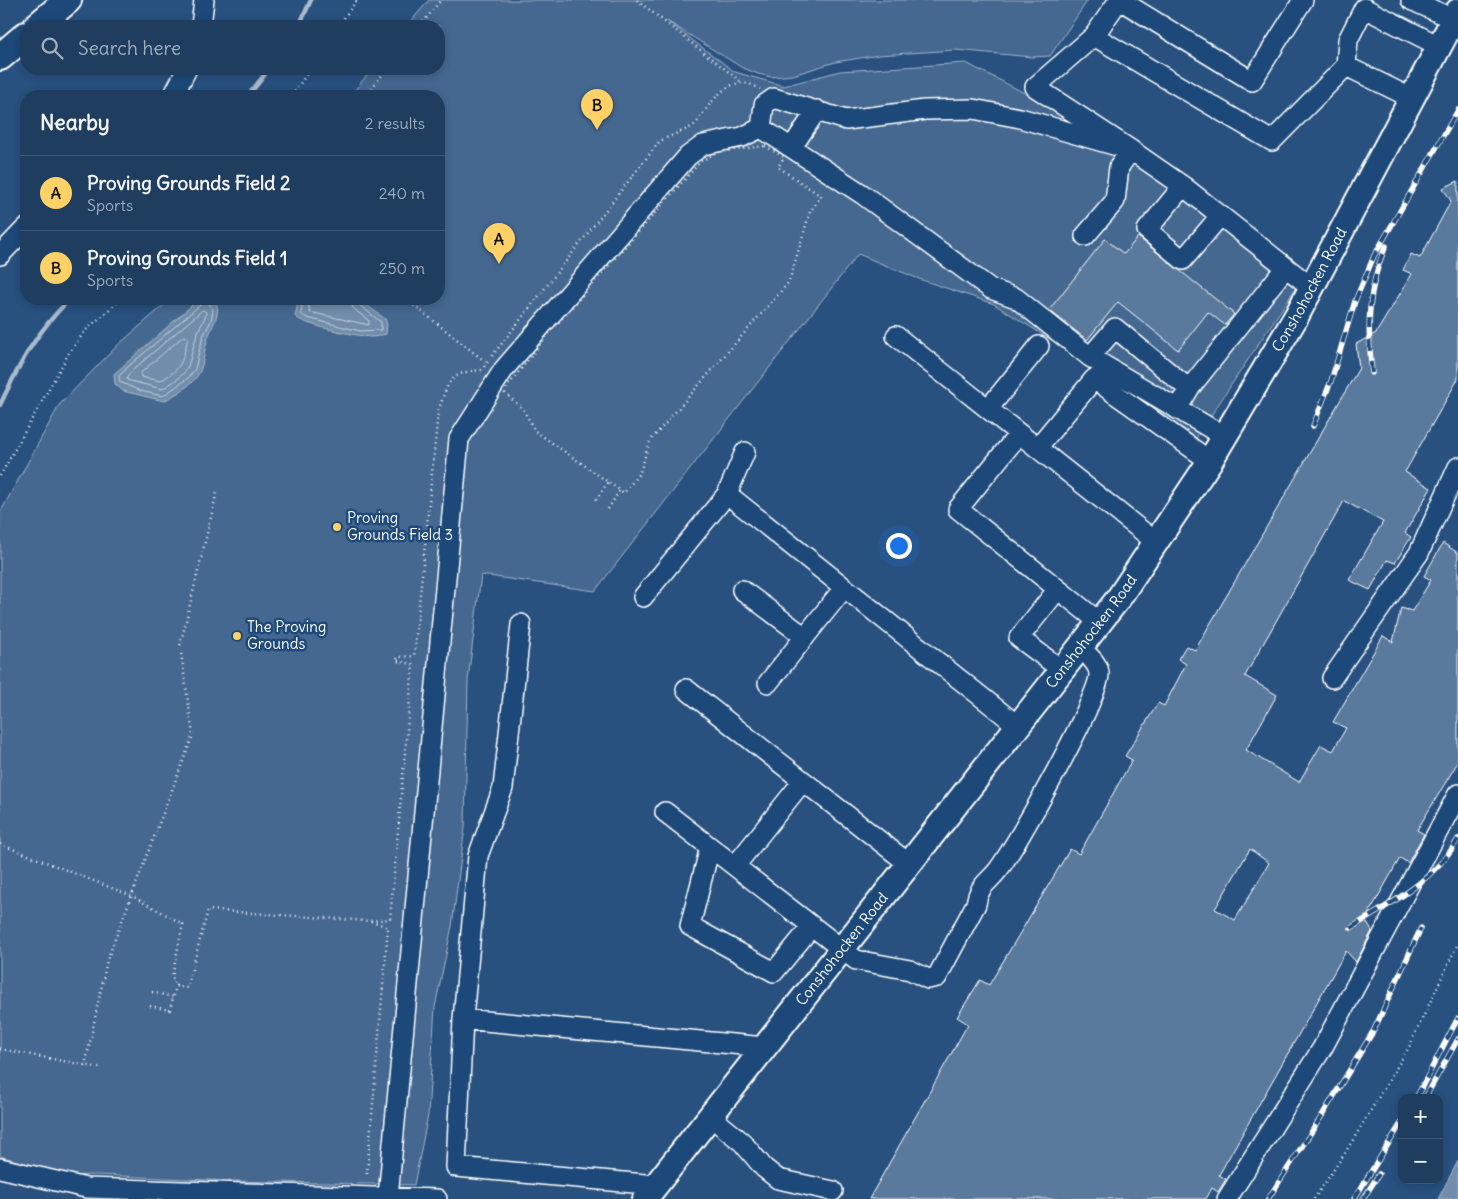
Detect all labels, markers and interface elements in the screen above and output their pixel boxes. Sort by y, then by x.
search box [20,20,445,75]
icon: search [38,34,66,62]
text: Search here [78,36,181,60]
pin: B [581,89,613,130]
text: Nearby [40,109,110,136]
text: 2 results [365,113,425,133]
text: Proving Grounds Field 2 [87,171,290,195]
text: A [51,183,61,203]
text: 240 m [379,183,425,203]
text: Sports [87,195,133,215]
pin: A [483,223,515,264]
street label: Conshohocken Road [1267,224,1351,355]
text: Proving Grounds Field 1 [87,246,287,270]
text: B [51,258,61,278]
text: 250 m [379,258,425,278]
text: Sports [87,270,133,290]
place label: Proving Grounds Field 3 [347,508,453,544]
marker: Proving Grounds Field 3 [331,521,343,533]
your location [886,533,912,559]
street label: Conshohocken Road [1041,571,1141,692]
place label: The Proving Grounds [247,617,326,653]
marker: The Proving Grounds [231,630,243,642]
street label: Conshohocken Road [791,889,892,1009]
map controls [1398,1094,1443,1184]
button: + [1398,1094,1443,1139]
button: − [1398,1139,1443,1184]

